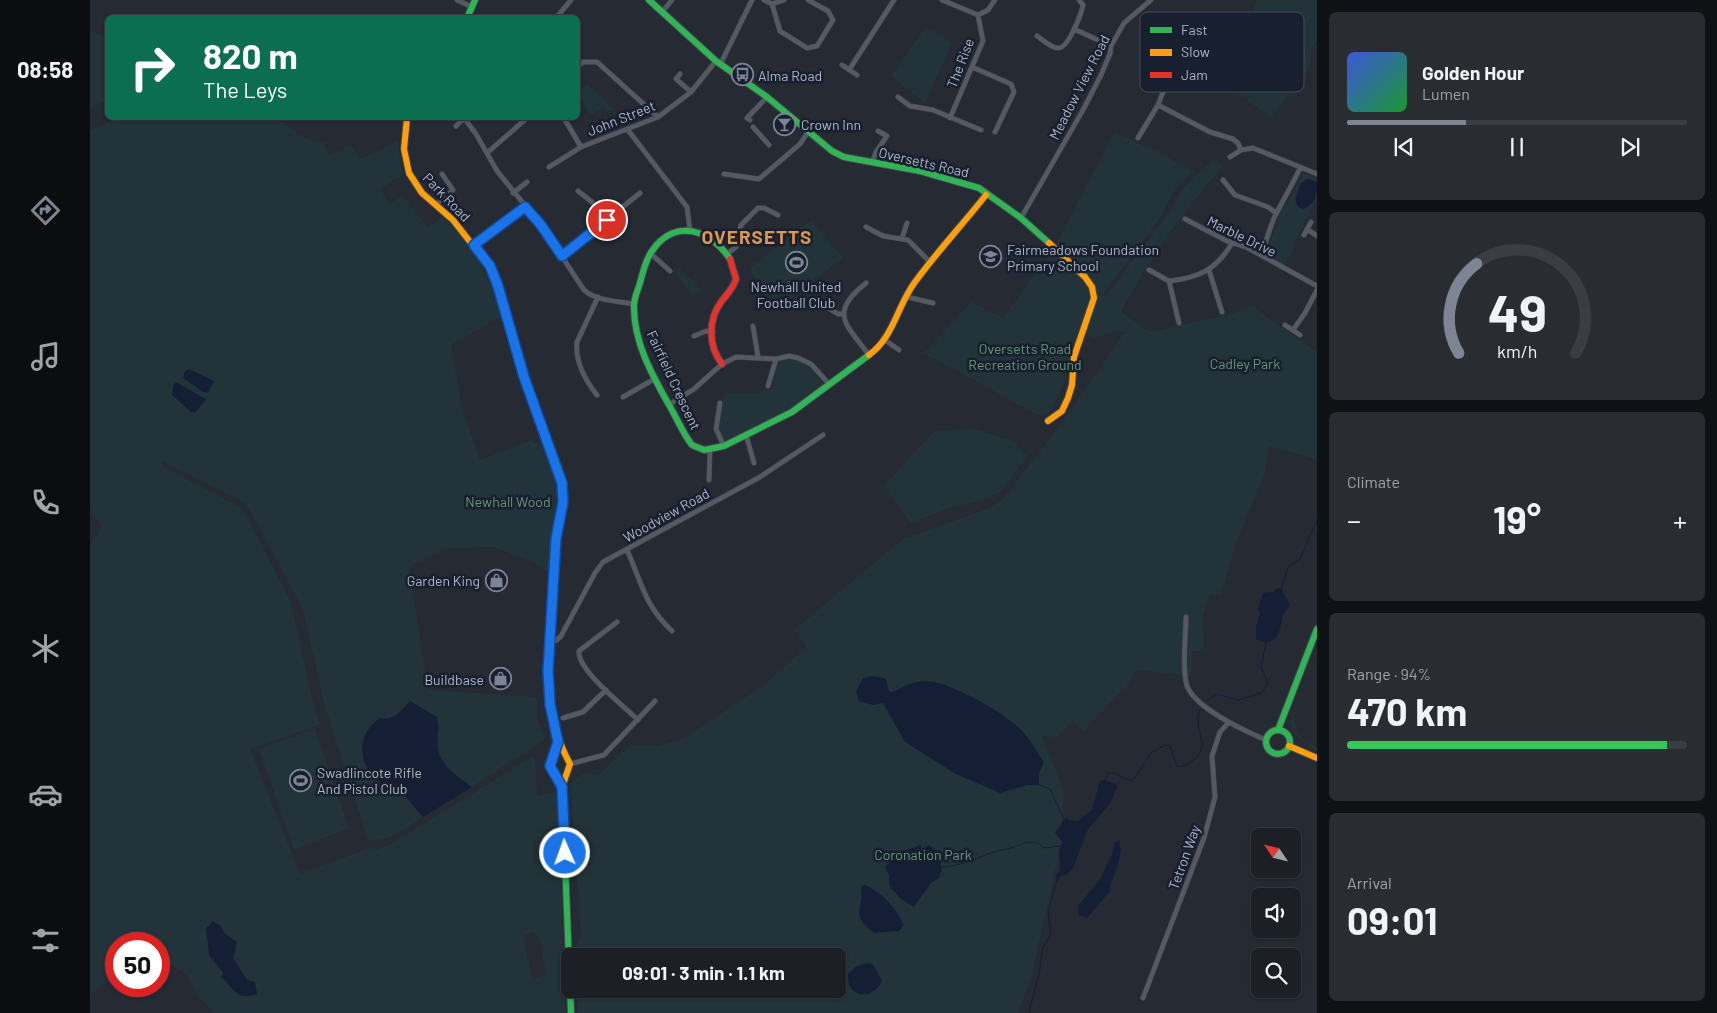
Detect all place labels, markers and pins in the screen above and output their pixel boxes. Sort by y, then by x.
bus stop icon: Alma Road [730,63,754,87]
place label: Alma Road [758,67,822,84]
bar icon: Crown Inn [773,112,797,136]
place label: Crown Inn [801,116,861,133]
pin [586,199,628,241]
place label: Fairmeadows Foundation Primary School [1007,241,1159,274]
school or university icon: Fairmeadows Foundation Primary School [979,245,1003,269]
sports icon: Newhall United Football Club [784,251,808,275]
place label: Newhall United Football Club [751,278,841,311]
shop icon: Garden King [484,568,508,592]
place label: Garden King [407,572,480,589]
shop icon: Buildbase [488,667,512,691]
place label: Buildbase [424,671,484,688]
place label: Swadlincote Rifle And Pistol Club [317,764,422,797]
sports icon: Swadlincote Rifle And Pistol Club [289,768,313,792]

